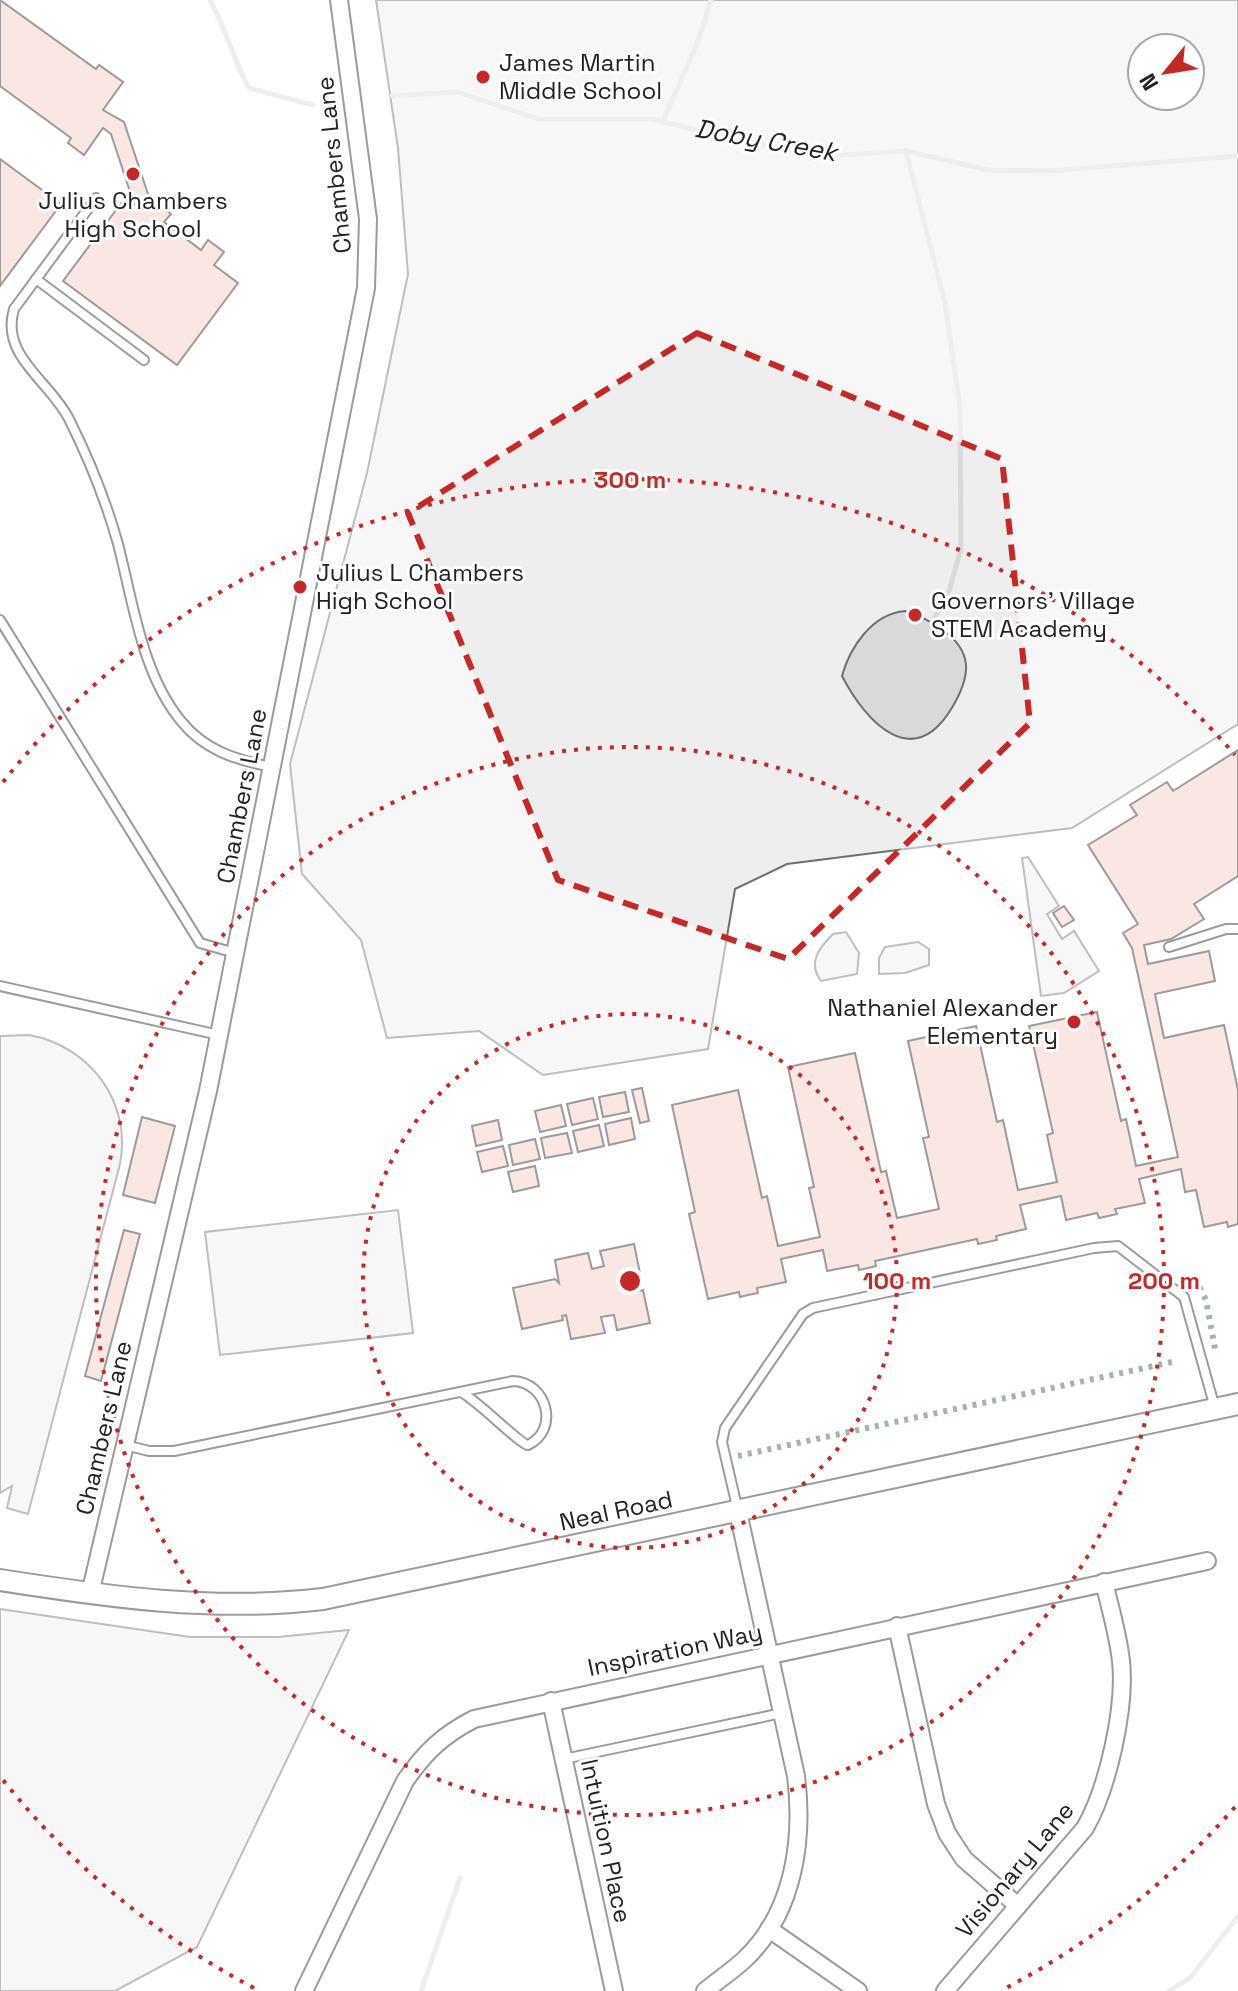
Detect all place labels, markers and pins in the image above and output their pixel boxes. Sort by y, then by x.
place label: James Martin Middle School [499,47,662,106]
marker: James Martin Middle School [474,68,492,86]
marker: Julius Chambers High School [124,165,142,183]
place label: Julius Chambers High School [38,185,228,244]
place label: Julius L Chambers High School [316,557,524,616]
marker: Julius L Chambers High School [291,578,309,596]
place label: Governors' Village STEM Academy [931,585,1135,644]
marker: Governors' Village STEM Academy [906,606,924,624]
place label: Nathaniel Alexander Elementary [827,992,1058,1051]
marker: Nathaniel Alexander Elementary [1065,1013,1083,1031]
centre of rings [616,1267,644,1295]

